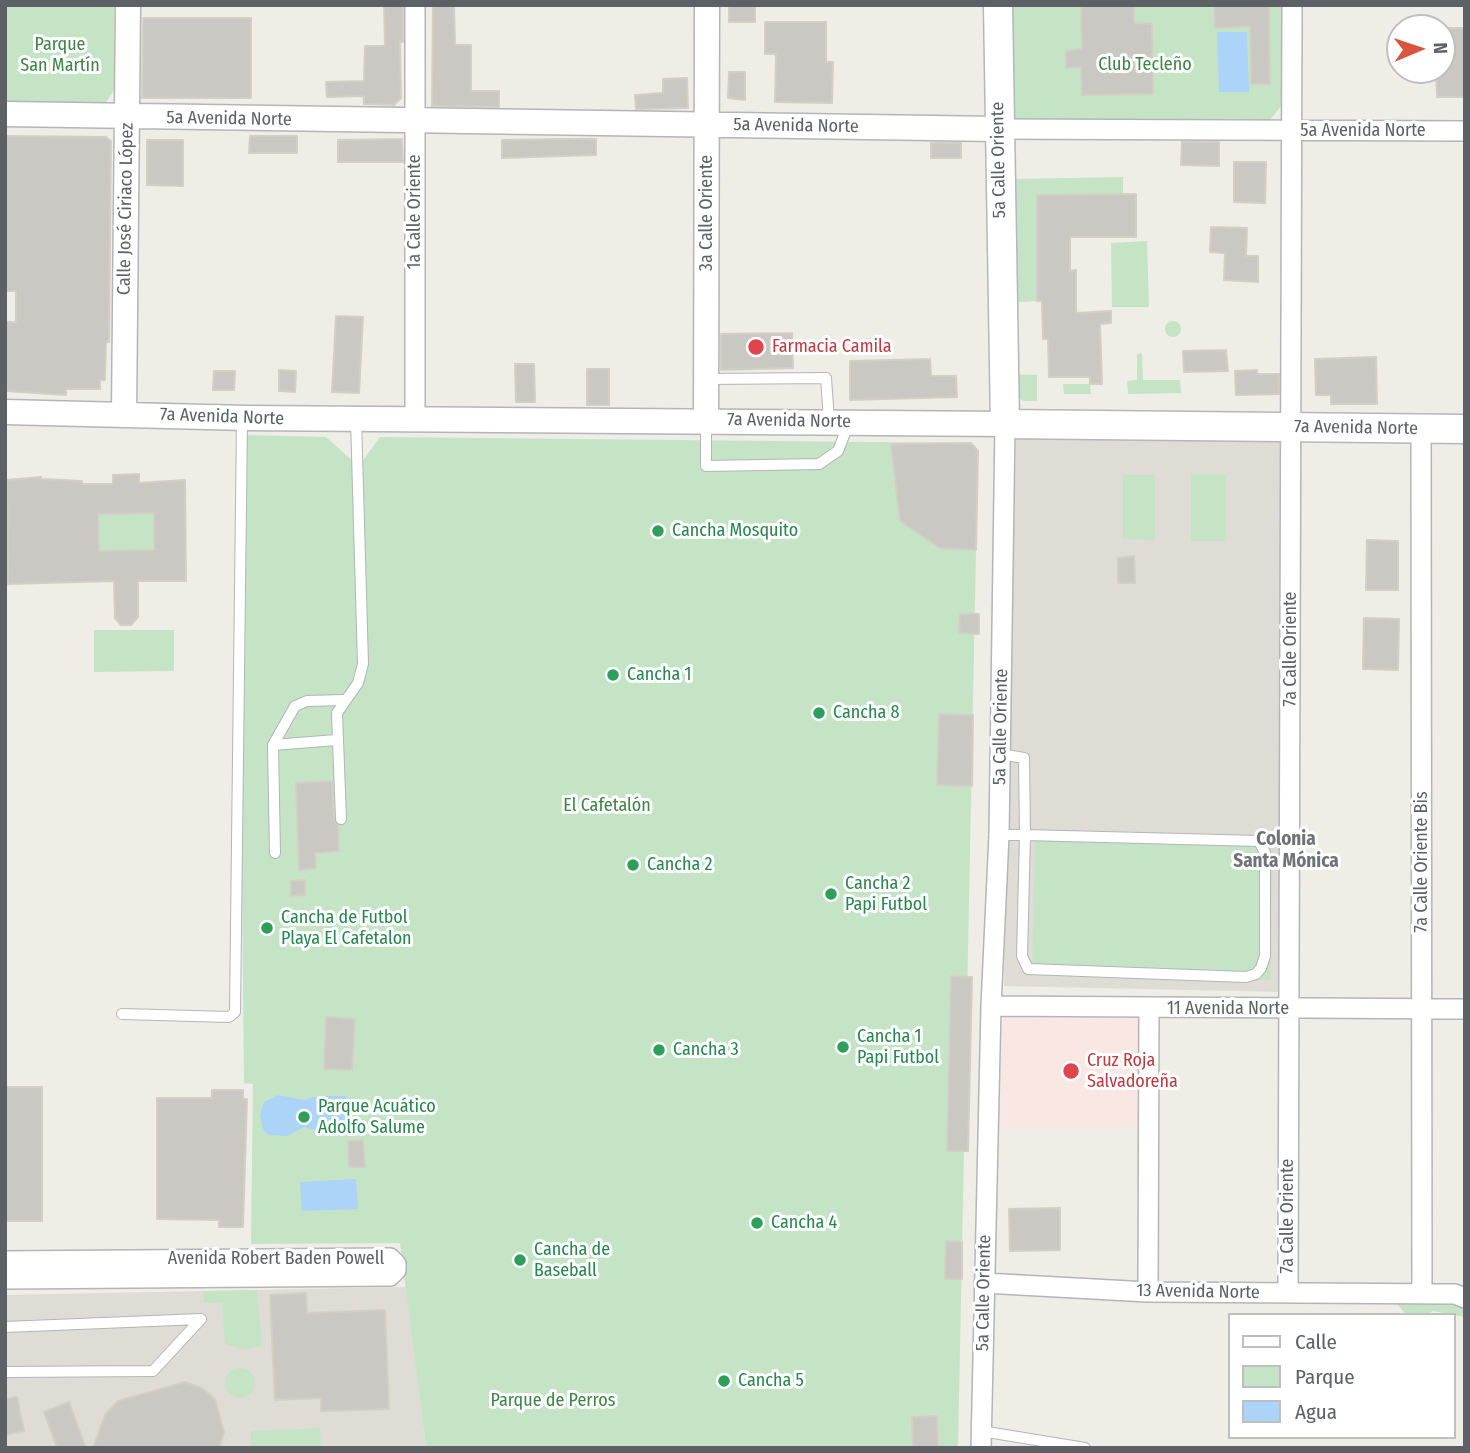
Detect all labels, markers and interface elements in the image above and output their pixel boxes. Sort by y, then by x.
north arrow [1386,14,1456,84]
park label: Parque San Martín [20,34,100,76]
text: N [1429,42,1452,54]
park label: Club Tecleño [1098,54,1192,76]
street label: 5a Calle Oriente [987,102,1011,218]
street label: 5a Avenida Norte [166,107,292,131]
street label: 5a Avenida Norte [733,114,859,138]
street label: 5a Avenida Norte [1300,120,1426,142]
street label: Calle José Ciriaco López [114,123,138,295]
street label: 1a Calle Oriente [404,154,426,270]
street label: 3a Calle Oriente [696,155,718,271]
place label: Farmacia Camila [772,336,892,358]
marker: Farmacia Camila [746,337,766,357]
street label: 7a Avenida Norte [160,404,284,430]
street label: 7a Avenida Norte [727,409,851,433]
street label: 7a Avenida Norte [1294,416,1418,440]
place label: Cancha Mosquito [672,520,798,542]
marker: Cancha Mosquito [650,523,666,539]
street label: 7a Calle Oriente [1280,592,1302,706]
place label: Cancha 1 [627,664,692,686]
marker: Cancha 1 [605,667,621,683]
street label: 5a Calle Oriente [989,669,1013,785]
place label: Cancha 8 [833,702,900,724]
marker: Cancha 8 [811,705,827,721]
street label: 7a Calle Oriente Bis [1411,791,1433,933]
park label: El Cafetalón [563,795,651,817]
district label: Colonia Santa Mónica [1233,829,1339,873]
place label: Cancha 2 [647,854,712,876]
marker: Cancha 2 [625,857,641,873]
place label: Cancha 2 Papi Futbol [845,873,927,916]
marker: Cancha 2 Papi Futbol [823,886,839,902]
place label: Cancha de Futbol Playa El Cafetalon [281,907,412,950]
marker: Cancha de Futbol Playa El Cafetalon [259,920,275,936]
street label: 11 Avenida Norte [1167,998,1289,1020]
place label: Cancha 1 Papi Futbol [857,1026,939,1068]
place label: Cancha 3 [673,1039,739,1061]
marker: Cancha 1 Papi Futbol [835,1039,851,1055]
marker: Cancha 3 [651,1042,667,1058]
place label: Cruz Roja Salvadoreña [1087,1050,1178,1092]
marker: Cruz Roja Salvadoreña [1061,1061,1081,1081]
place label: Parque Acuático Adolfo Salume [318,1096,436,1138]
marker: Parque Acuático Adolfo Salume [296,1109,312,1125]
street label: 7a Calle Oriente [1277,1159,1299,1273]
place label: Cancha 4 [771,1212,837,1234]
marker: Cancha 4 [749,1215,765,1231]
street label: 5a Calle Oriente [972,1235,996,1351]
place label: Cancha de Baseball [534,1239,610,1282]
street label: Avenida Robert Baden Powell [168,1248,384,1270]
marker: Cancha de Baseball [512,1252,528,1268]
street label: 13 Avenida Norte [1136,1280,1260,1304]
legend [1228,1313,1456,1439]
text: Calle [1295,1329,1337,1355]
text: Parque [1295,1364,1355,1390]
place label: Cancha 5 [738,1370,804,1392]
marker: Cancha 5 [716,1373,732,1389]
park label: Parque de Perros [490,1390,616,1412]
text: Agua [1295,1399,1337,1425]

